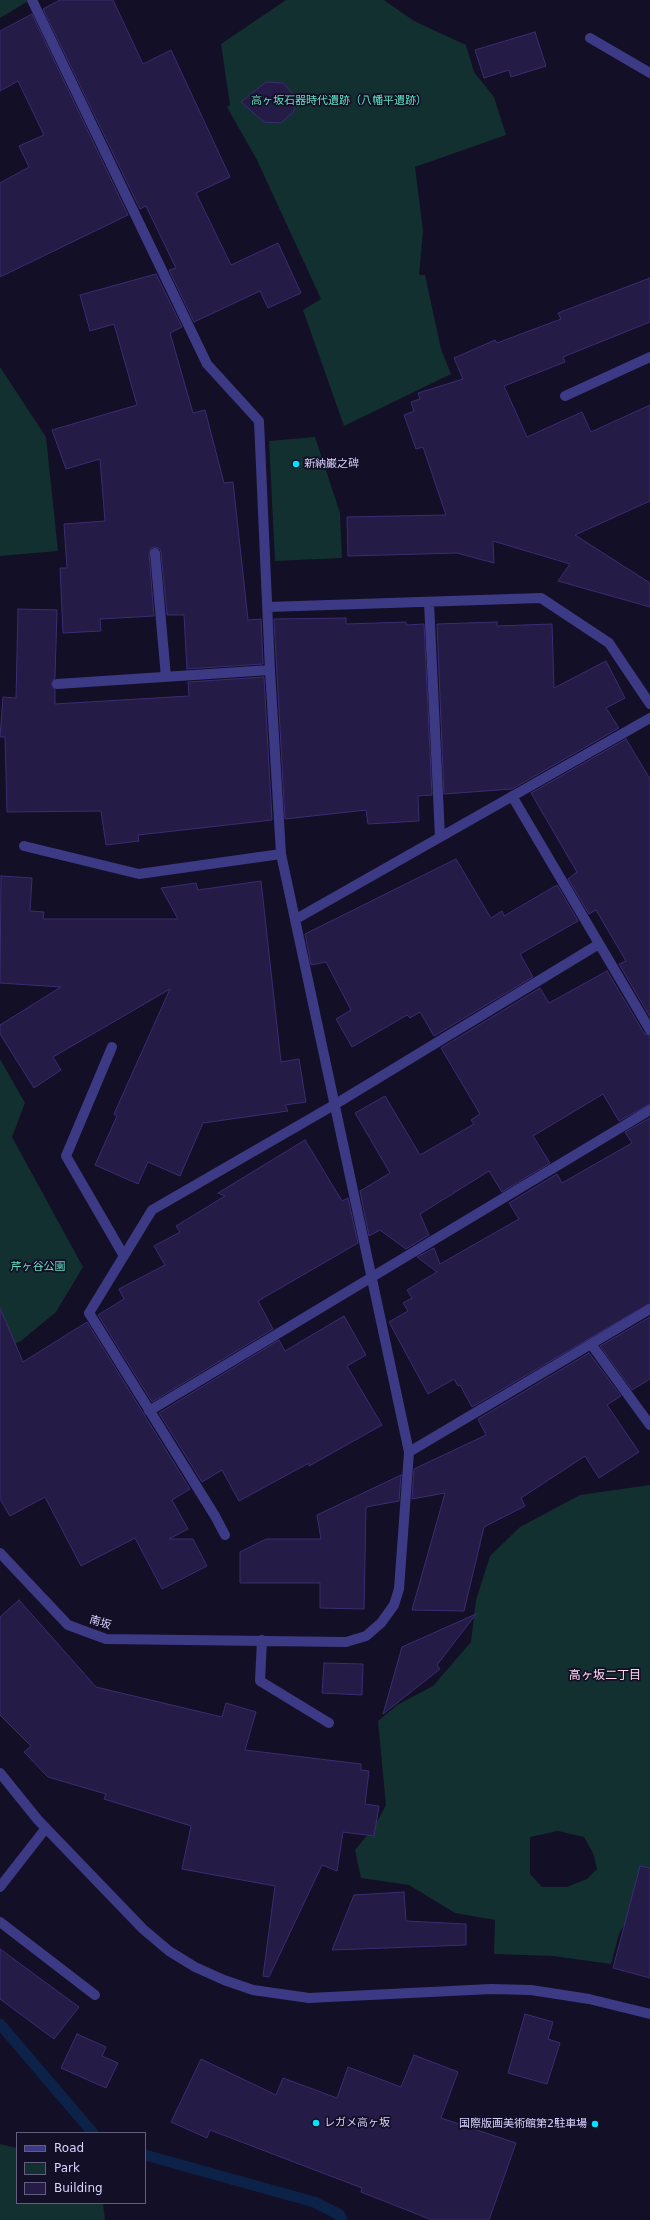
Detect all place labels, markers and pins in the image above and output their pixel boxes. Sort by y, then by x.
place label: 新納巌之碑 [304,457,359,471]
marker: 新納巌之碑 [291,459,301,469]
place label: レガメ高ヶ坂 [324,2116,390,2130]
place label: 国際版画美術館第2駐車場 [459,2117,587,2131]
marker: レガメ高ヶ坂 [311,2118,321,2128]
marker: 国際版画美術館第2駐車場 [590,2119,600,2129]

